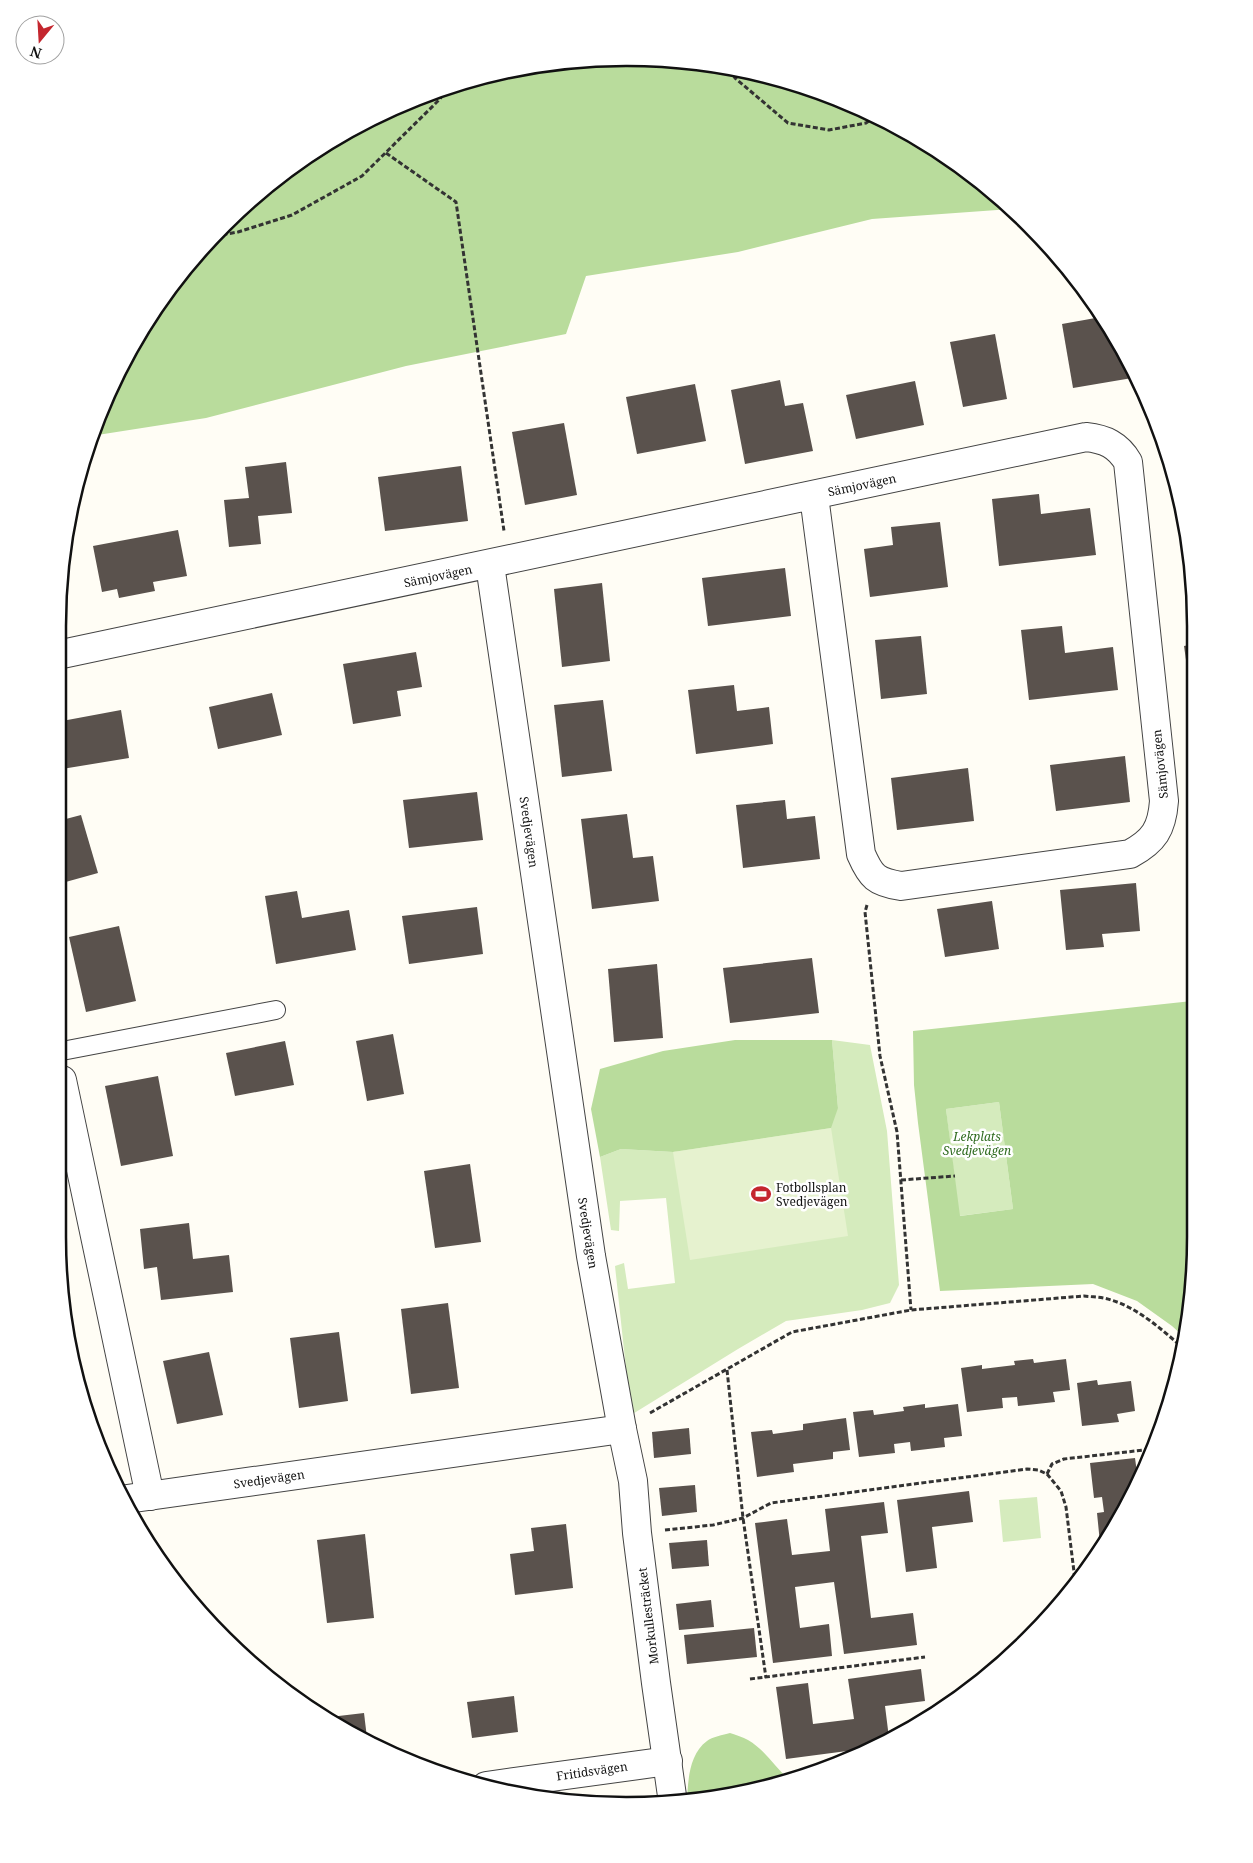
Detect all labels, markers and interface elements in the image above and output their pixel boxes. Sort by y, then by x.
north arrow [15,15,65,65]
text: N [28,42,44,64]
street label: Sämjovägen [826,469,898,501]
street label: Sämjovägen [402,560,474,592]
street label: Sämjovägen [1148,728,1172,799]
street label: Svedjevägen [516,795,542,869]
park label: Lekplats Svedjevägen [943,1128,1011,1159]
place label: Fotbollsplan Svedjevägen [776,1179,848,1210]
sports icon: Fotbollsplan Svedjevägen [750,1183,772,1205]
street label: Svedjevägen [574,1196,602,1270]
street label: Svedjevägen [232,1466,306,1492]
street label: Morkullesträcket [634,1567,662,1665]
street label: Fritidsvägen [555,1758,629,1784]

